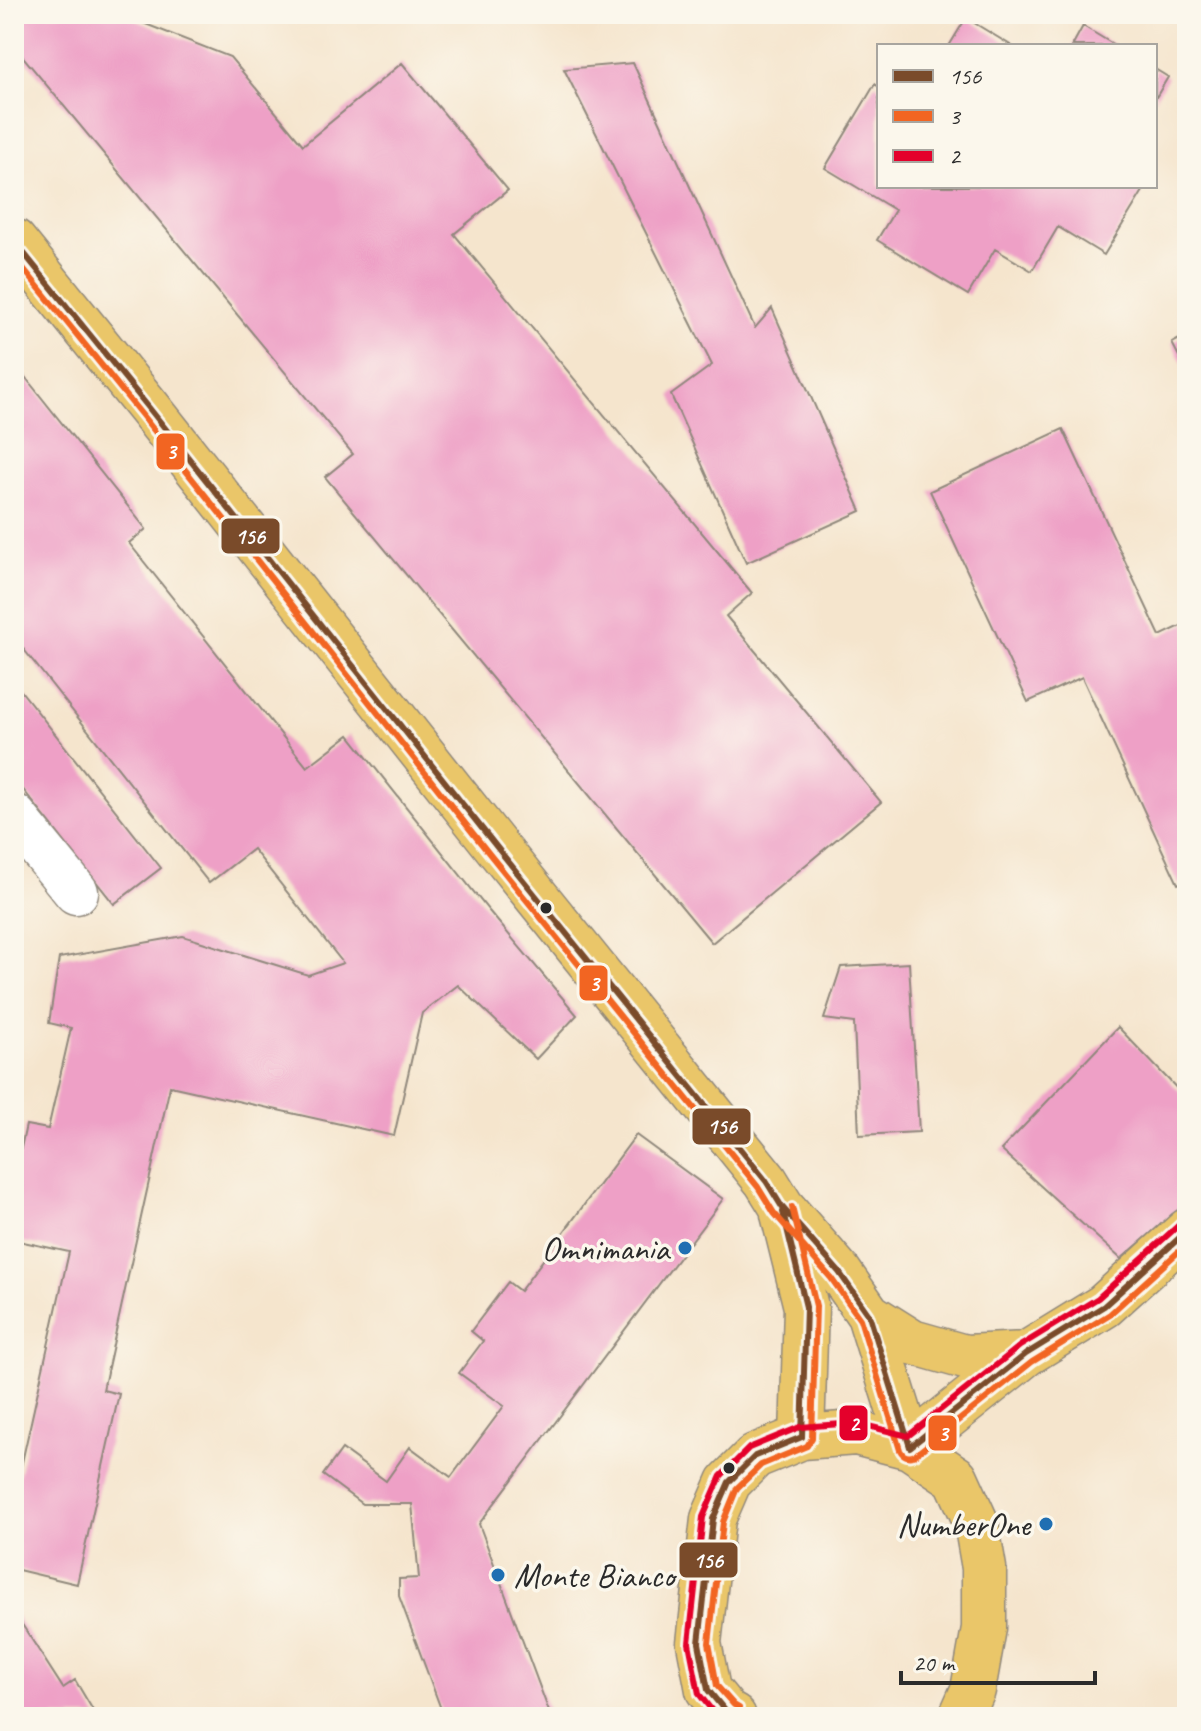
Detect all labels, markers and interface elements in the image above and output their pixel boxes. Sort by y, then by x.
legend [877,44,1157,188]
text: 156 [949,61,983,91]
text: 3 [949,101,962,131]
text: 2 [949,141,962,171]
line badge: 3 [155,432,186,471]
text: 3 [166,438,178,466]
line badge: 156 [220,517,281,555]
text: 156 [235,523,267,551]
unlabelled marker [538,900,554,916]
line badge: 3 [578,964,609,1002]
text: 3 [589,970,601,998]
line badge: 156 [691,1107,752,1146]
text: 156 [707,1113,739,1141]
place label: Omnimania [542,1227,671,1270]
marker: Omnimania [676,1239,694,1257]
line badge: 2 [838,1404,869,1442]
text: 2 [849,1410,861,1438]
line badge: 3 [927,1414,958,1452]
text: 3 [938,1420,950,1448]
unlabelled marker [721,1460,737,1476]
place label: NumberOne [897,1503,1032,1546]
marker: NumberOne [1037,1515,1055,1533]
line badge: 156 [678,1541,739,1579]
text: 156 [693,1547,725,1575]
place label: Monte Bianco [514,1554,678,1597]
marker: Monte Bianco [489,1566,507,1584]
scale bar [901,1635,1095,1685]
text: 20 m [913,1648,956,1678]

